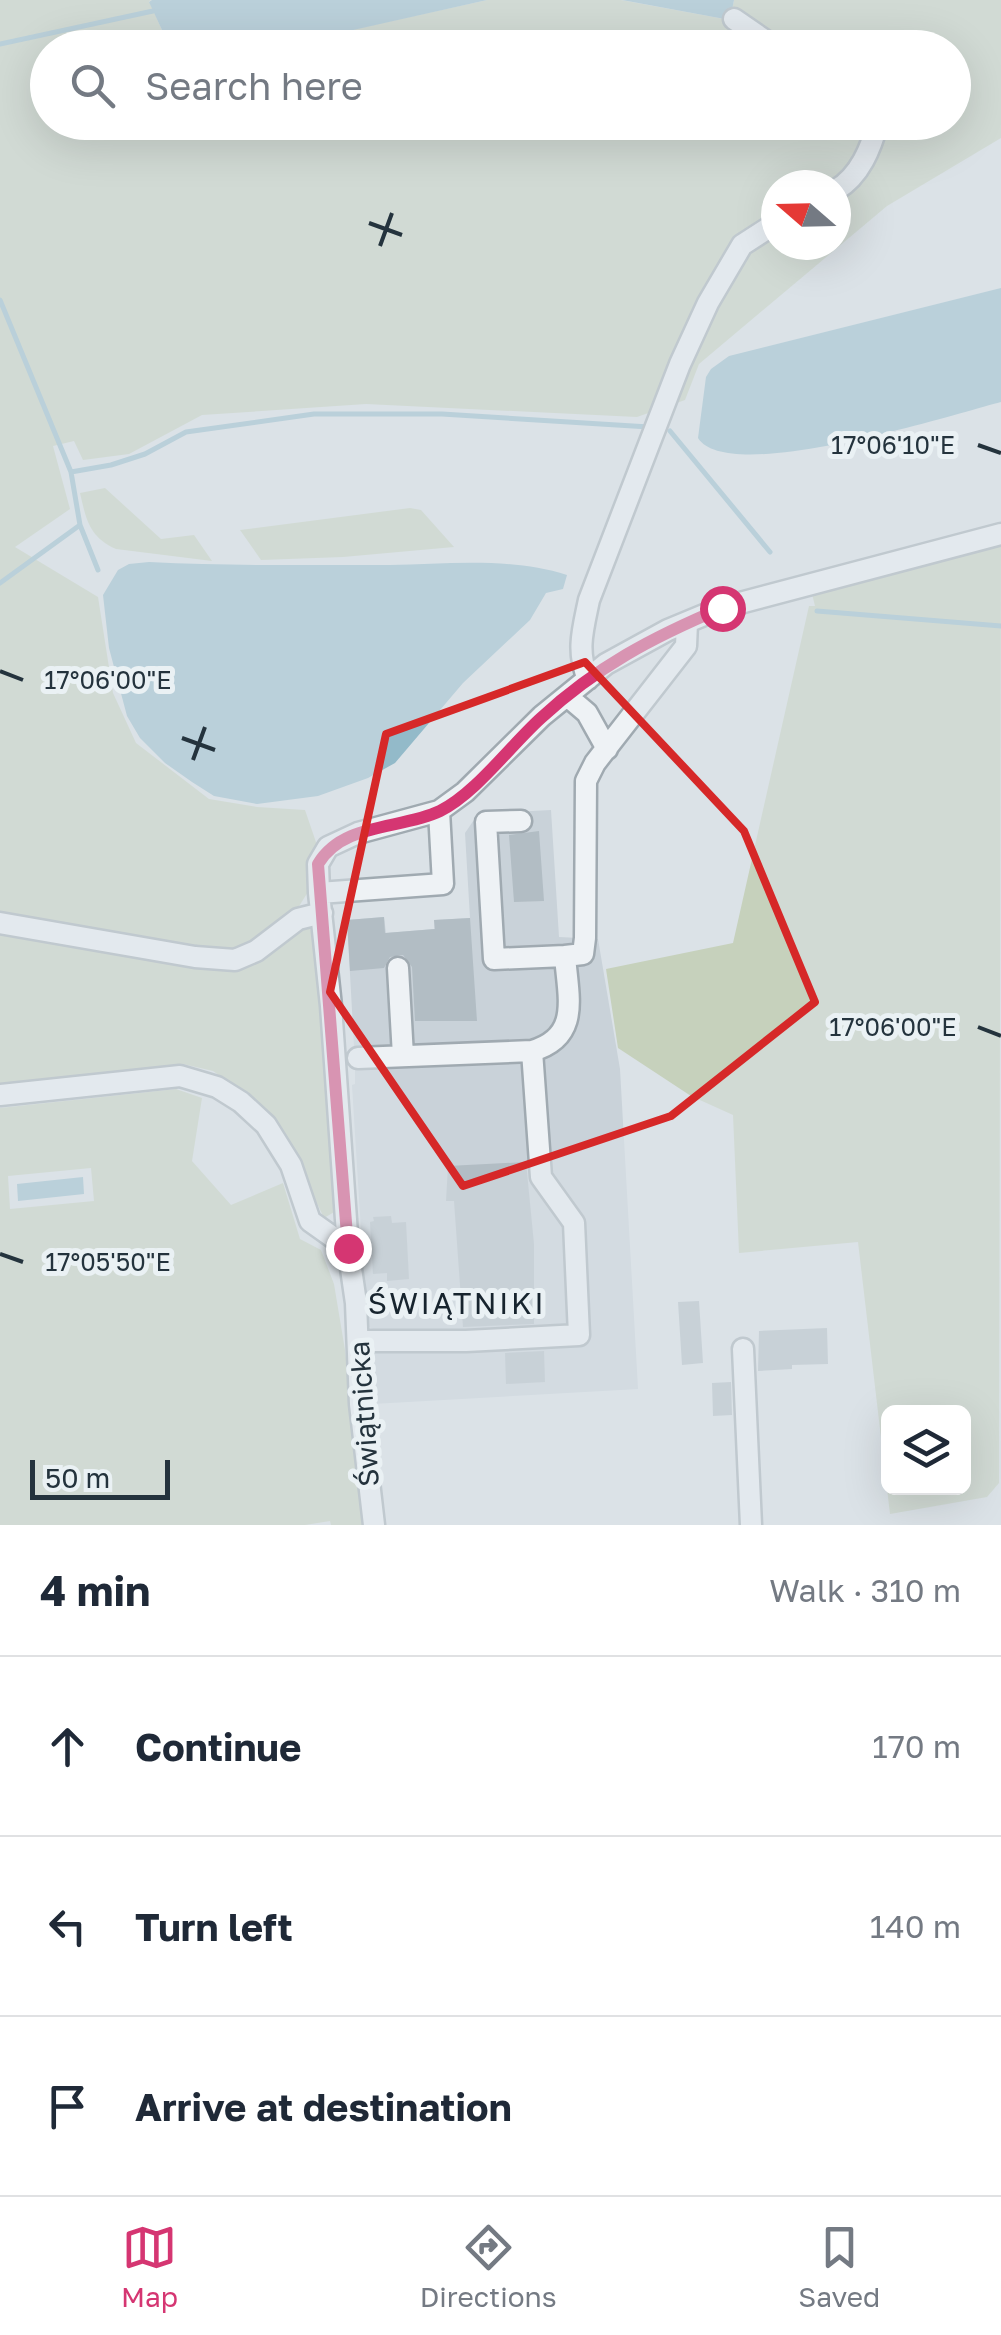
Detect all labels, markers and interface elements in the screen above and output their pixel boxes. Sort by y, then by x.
search box [30,30,971,140]
icon: search [65,58,120,113]
text: Search here [145,63,363,108]
north arrow [761,170,851,260]
text: 17°06'10"E [831,429,955,460]
route start [700,586,746,632]
text: 17°06'00"E [44,664,172,695]
text: 17°06'00"E [829,1011,957,1042]
route end [326,1226,372,1272]
text: 17°05'50"E [45,1246,171,1277]
district label: ŚWIĄTNIKI [368,1285,546,1321]
street label: Świątnicka [342,1340,385,1488]
map controls [881,1405,971,1495]
button: layers [881,1405,971,1495]
scale bar [30,1455,170,1500]
text: 50 m [45,1461,110,1494]
text: 4 min [40,1565,150,1615]
text: Walk · 310 m [769,1571,961,1609]
icon: ahead [40,1719,95,1774]
text: Continue [135,1724,301,1769]
text: 170 m [872,1727,961,1765]
icon: left [40,1899,95,1954]
text: Turn left [135,1904,293,1949]
text: 140 m [870,1907,961,1945]
icon: arrive [40,2079,95,2134]
text: Arrive at destination [135,2084,512,2129]
tab: Map [121,2220,178,2313]
tab: Directions [420,2220,557,2313]
tab: Saved [798,2220,880,2313]

